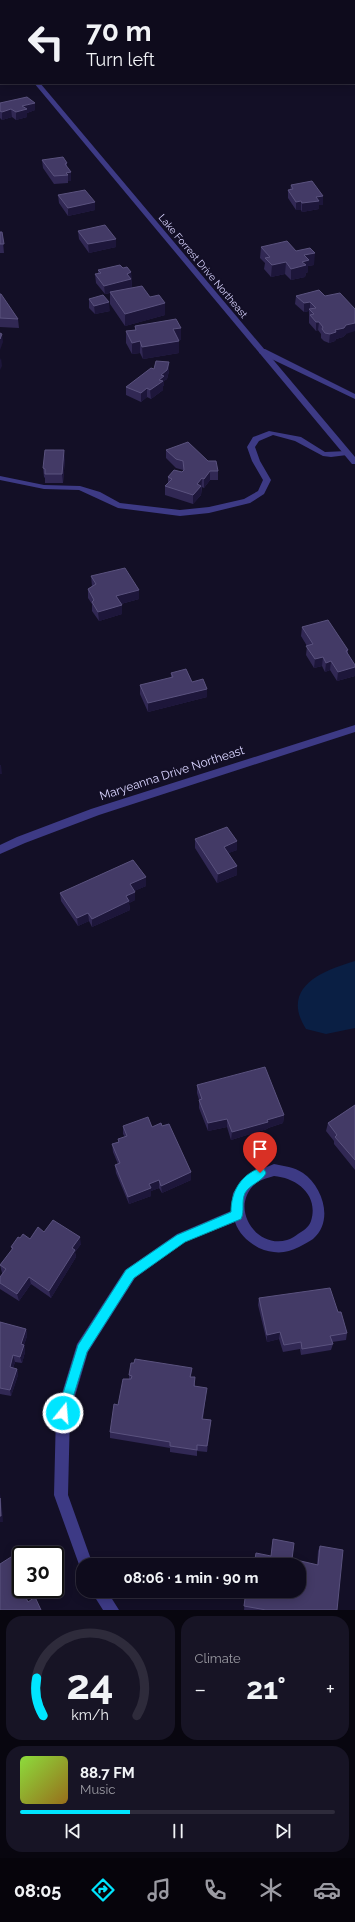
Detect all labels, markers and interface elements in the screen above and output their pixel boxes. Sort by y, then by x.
text: 70 m [86,15,152,48]
icon: left [20,16,72,68]
text: Turn left [86,49,155,70]
street label: Lake Forrest Drive Northeast [156,212,250,321]
street label: Maryeanna Drive Northeast [98,743,246,803]
pin [243,1132,277,1173]
icon: arrive [249,1138,271,1160]
position arrow [42,1392,84,1434]
speed limit sign: 30 [12,1546,64,1598]
text: 08:06 · 1 min · 90 m [124,1569,258,1587]
text: Climate [195,1651,241,1666]
text: 24 [67,1660,114,1709]
text: 21° [246,1671,286,1706]
text: − [195,1676,206,1702]
text: + [326,1676,335,1702]
text: km/h [71,1707,109,1723]
text: 88.7 FM [80,1764,135,1782]
text: Music [80,1782,115,1797]
icon: previous [62,1820,84,1842]
icon: pause [167,1820,189,1842]
icon: next [272,1820,294,1842]
icon: directions [89,1876,117,1904]
icon: music [145,1876,173,1904]
icon: phone [201,1876,229,1904]
icon: climate [257,1876,285,1904]
icon: car [313,1876,341,1904]
text: 08:05 [14,1880,61,1901]

